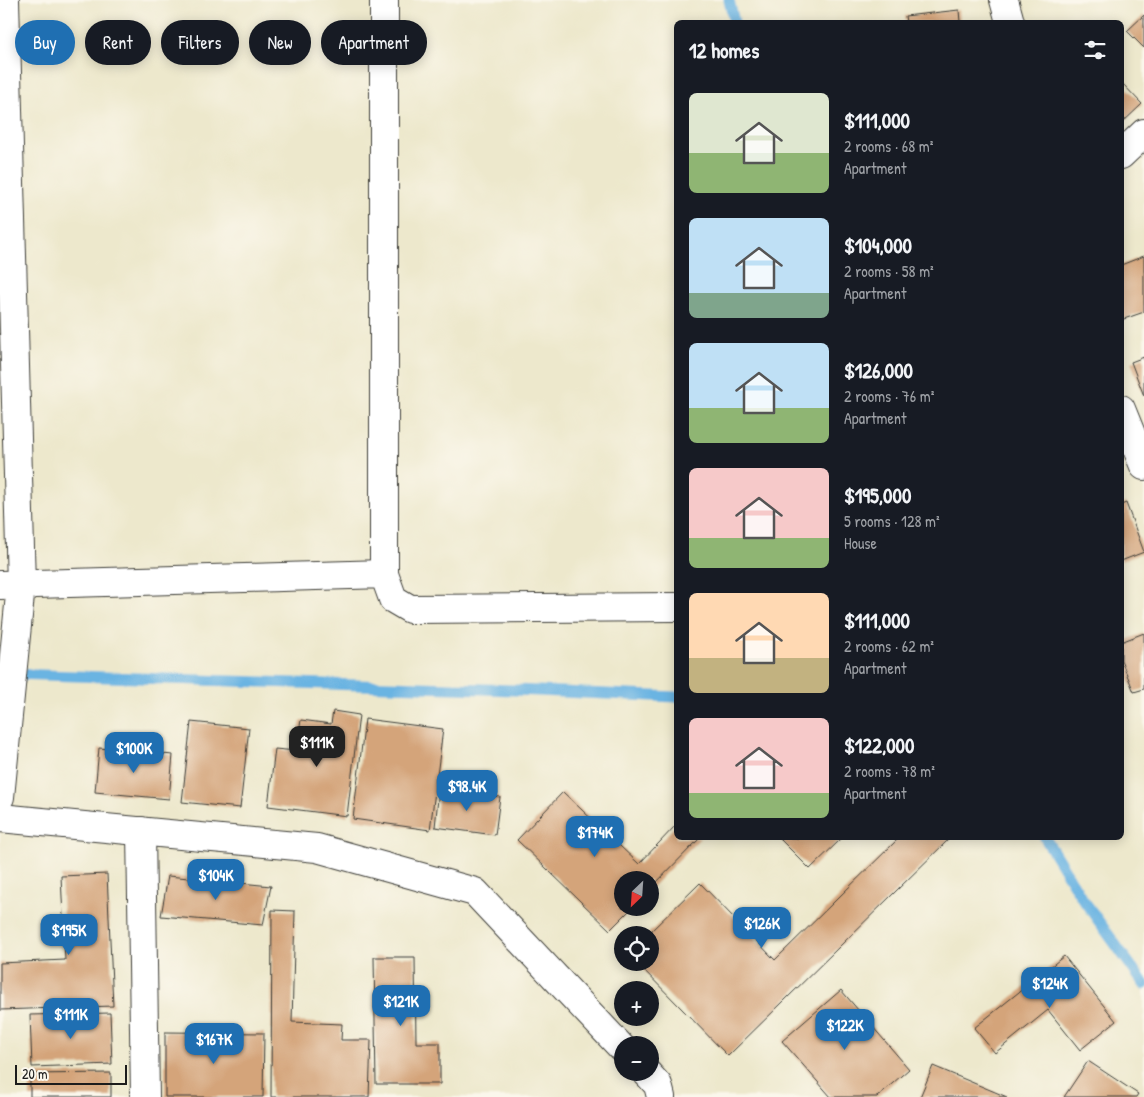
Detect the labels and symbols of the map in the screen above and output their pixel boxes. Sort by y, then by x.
pin: $111K [282,726,352,768]
pin: $100K [99,732,169,774]
pin: $98.4K [426,770,508,812]
pin: $174K [560,816,630,858]
pin: $104K [181,858,251,901]
north arrow [614,871,659,916]
pin: $126K [727,906,797,949]
pin: $195K [34,914,104,956]
pin: $124K [1015,966,1085,1009]
pin: $121K [366,984,436,1027]
pin: $111K [36,998,106,1040]
pin: $122K [810,1008,880,1051]
pin: $167K [179,1022,249,1065]
scale bar [15,1062,128,1085]

